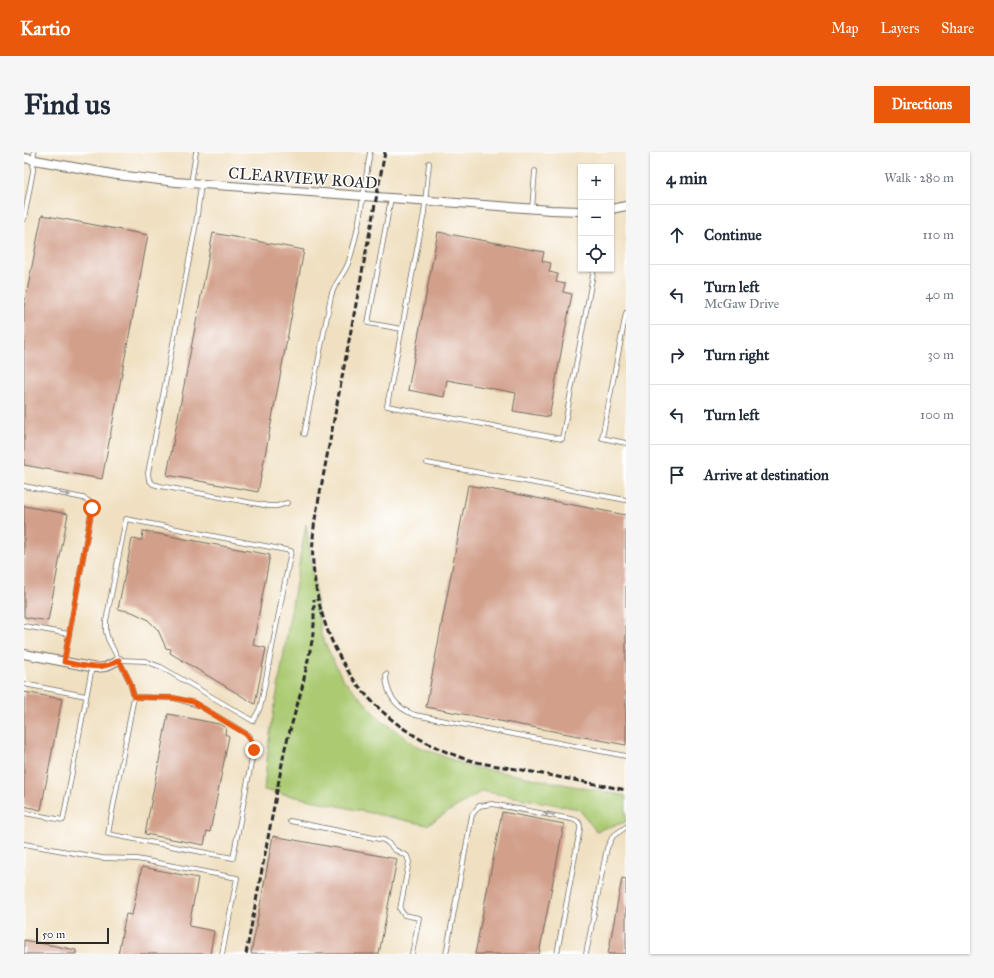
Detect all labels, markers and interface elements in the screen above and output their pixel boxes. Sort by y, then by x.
text: Kartio [20,17,70,40]
text: Map [831,20,859,37]
text: Layers [881,20,919,37]
text: Share [941,20,974,37]
button: Directions [874,86,970,123]
text: Find us [24,87,110,122]
street label: CLEARVIEW ROAD [228,163,378,193]
map controls [578,164,614,272]
button: + [578,164,614,200]
text: 4 min [666,168,707,189]
text: Walk · 280 m [884,170,954,186]
button: − [578,200,614,236]
icon: ahead [666,224,688,246]
text: Continue [704,226,762,244]
text: 110 m [922,227,954,243]
button: locate [578,236,614,272]
text: Turn left [704,278,760,296]
icon: left [666,284,688,306]
text: 40 m [925,287,954,303]
text: McGaw Drive [704,296,779,312]
icon: right [666,344,688,366]
text: Turn right [704,346,769,364]
text: 30 m [928,347,954,363]
icon: left [666,404,688,426]
text: Turn left [704,406,760,424]
text: 100 m [920,407,954,423]
icon: arrive [666,464,688,486]
text: Arrive at destination [704,466,829,484]
one-way arrow [59,491,71,497]
route start [83,499,101,517]
route end [245,741,263,759]
one-way arrow [542,811,555,817]
scale bar [36,926,109,945]
text: 50 m [42,928,65,941]

